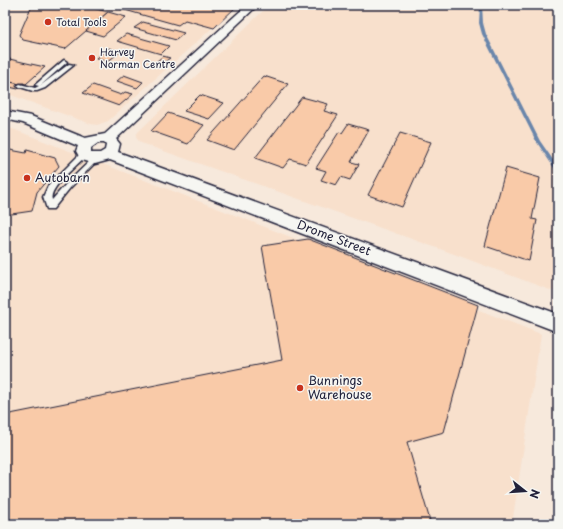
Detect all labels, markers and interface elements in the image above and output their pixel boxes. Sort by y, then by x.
place label: Total Tools [56,14,107,29]
marker: Total Tools [43,17,53,27]
place label: Harvey Norman Centre [100,44,175,71]
marker: Harvey Norman Centre [87,53,97,63]
place label: Autobarn [35,168,90,186]
marker: Autobarn [22,173,32,183]
street label: Drome Street [295,215,374,259]
place label: Bunnings Warehouse [308,371,372,403]
marker: Bunnings Warehouse [295,383,305,393]
north arrow [505,471,545,511]
text: N [526,487,544,501]

